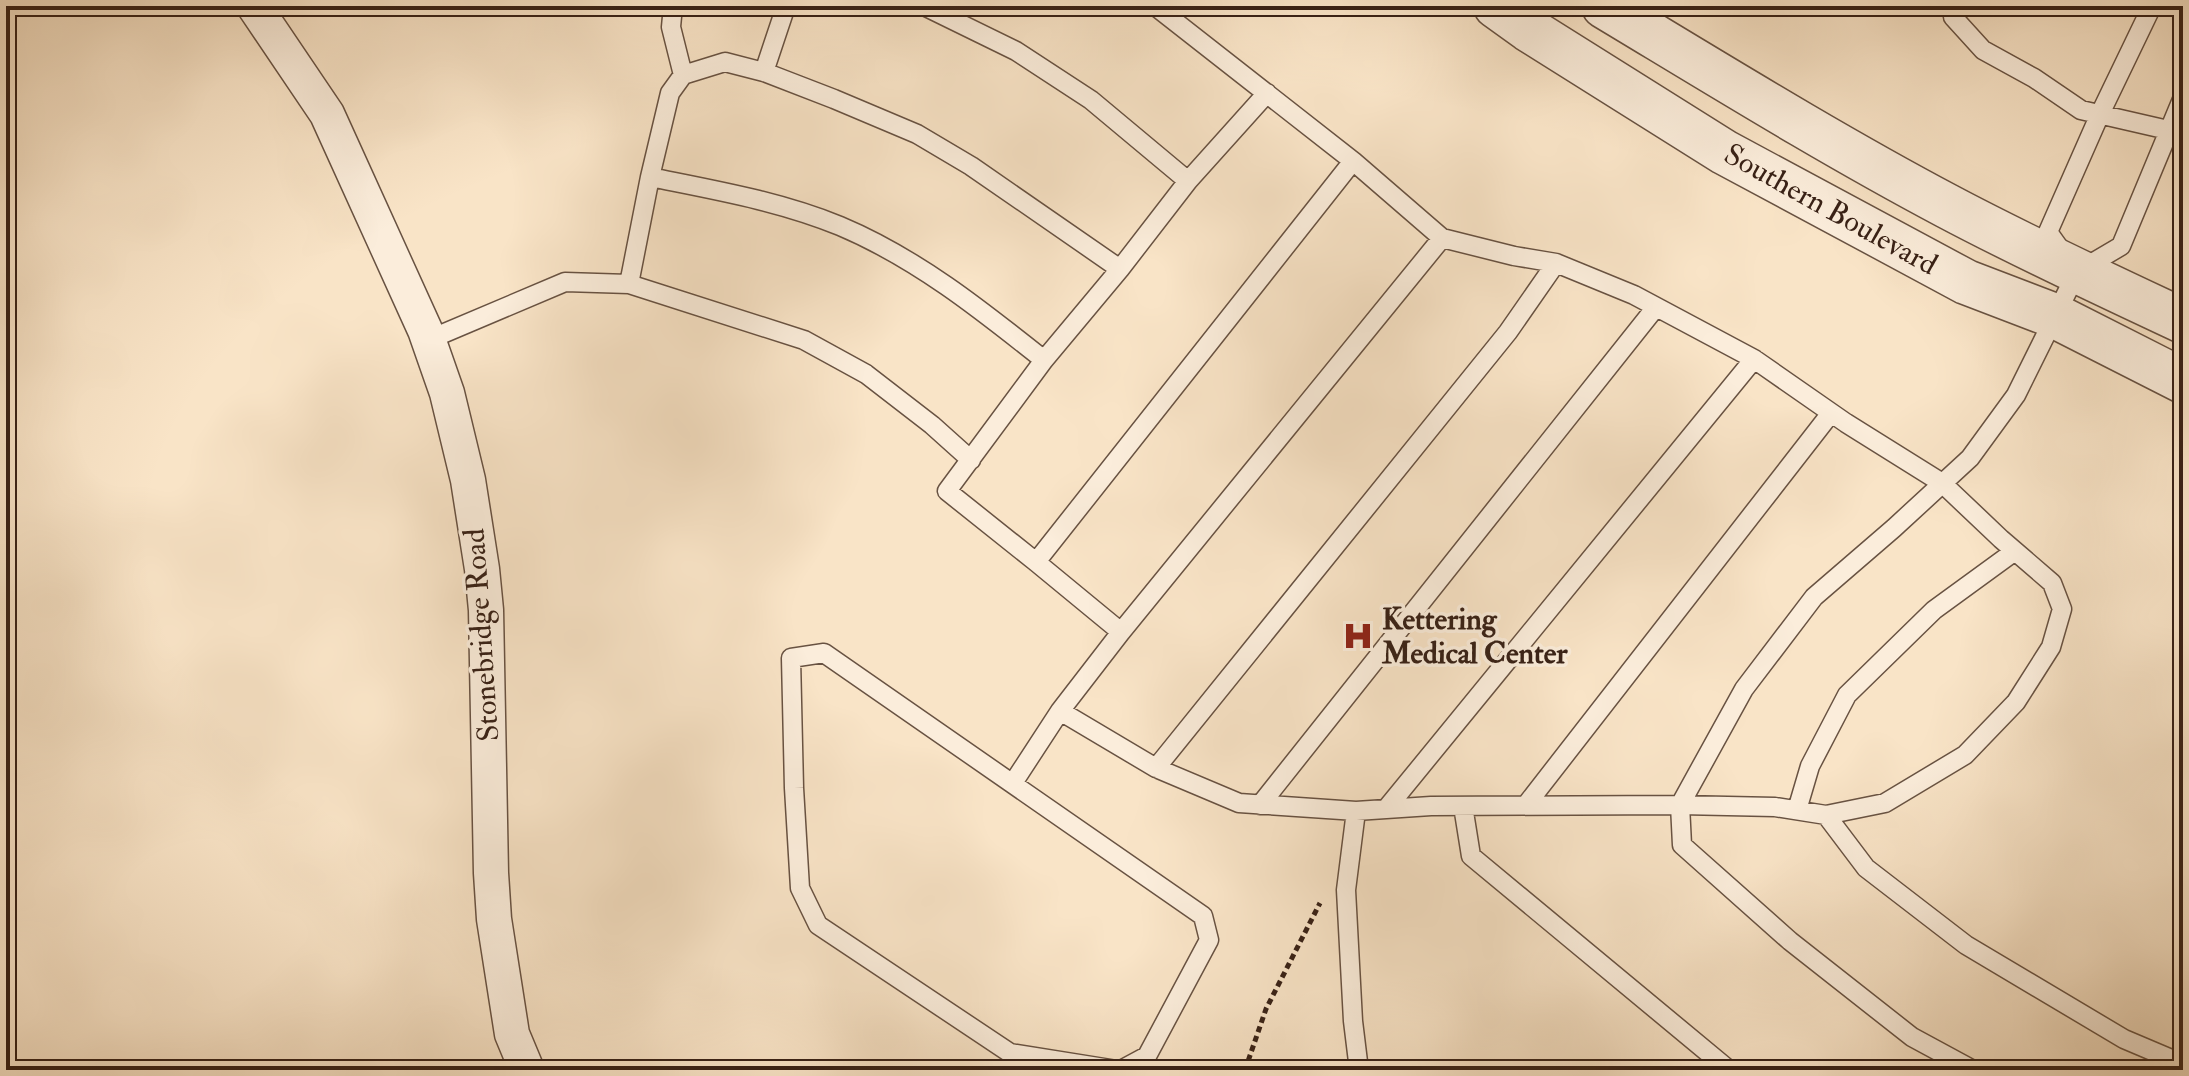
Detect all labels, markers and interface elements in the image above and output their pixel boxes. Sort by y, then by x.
street label: Southern Boulevard [1718,136,1944,283]
street label: Stonebridge Road [456,527,507,743]
place label: Kettering Medical Center [1381,601,1568,672]
hospital icon: Kettering Medical Center [1341,619,1375,653]

